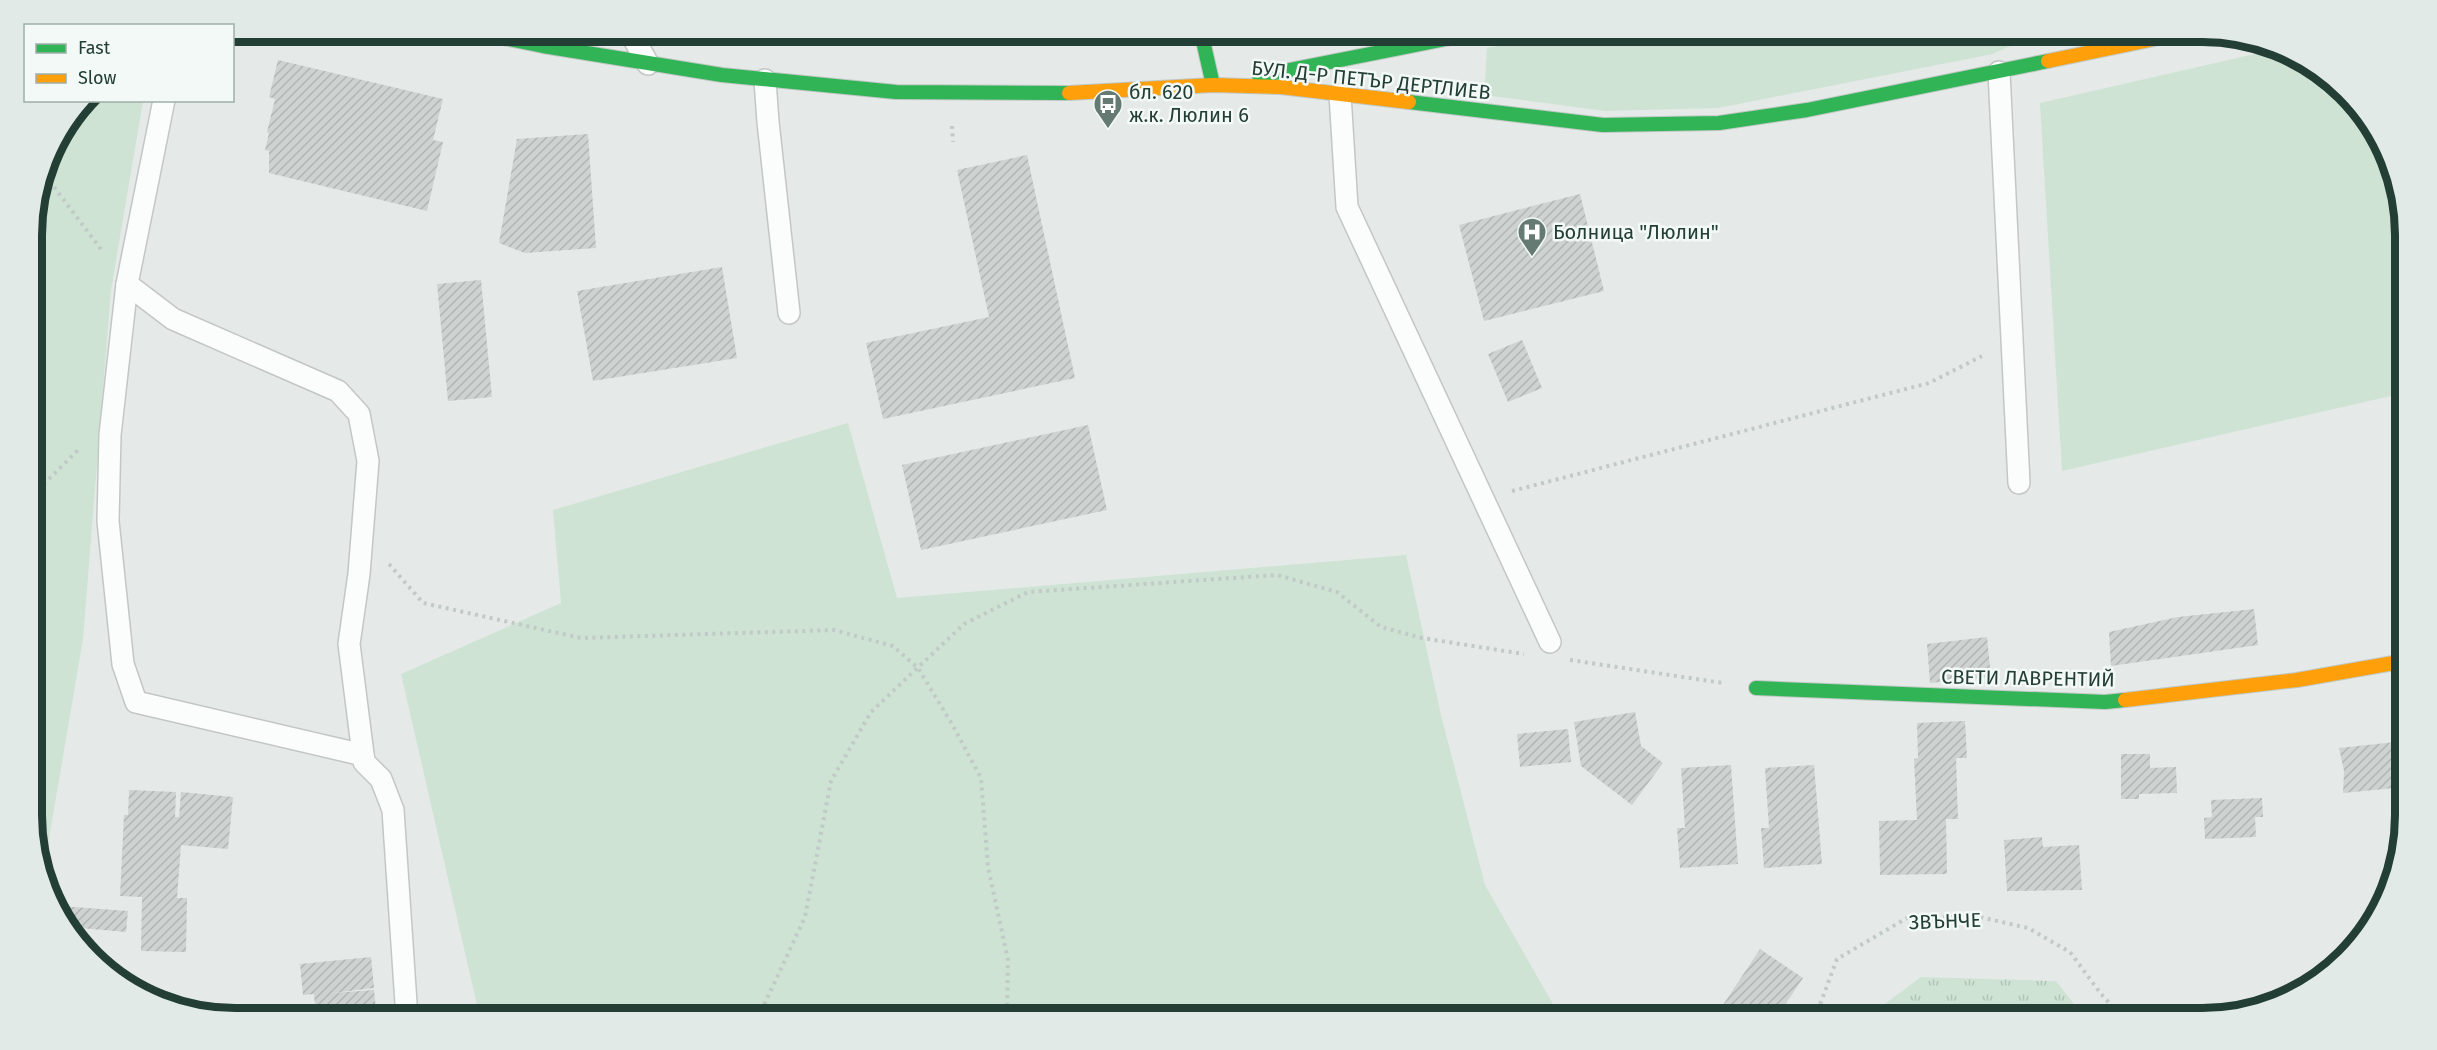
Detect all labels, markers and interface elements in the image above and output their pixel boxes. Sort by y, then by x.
legend [24,24,234,102]
text: Fast [78,37,111,59]
street label: БУЛ. Д-Р ПЕТЪР ДЕРТЛИЕВ [1250,56,1492,104]
text: Slow [78,67,117,89]
place label: бл. 620 ж.к. Люлин 6 [1129,80,1249,127]
bus stop icon: бл. 620 ж.к. Люлин 6 [1092,88,1124,130]
hospital icon: Болница "Люлин" [1516,216,1548,258]
place label: Болница "Люлин" [1553,220,1719,244]
street label: СВЕТИ ЛАВРЕНТИЙ [1941,664,2115,692]
street label: ЗВЪНЧЕ [1908,908,1982,934]

